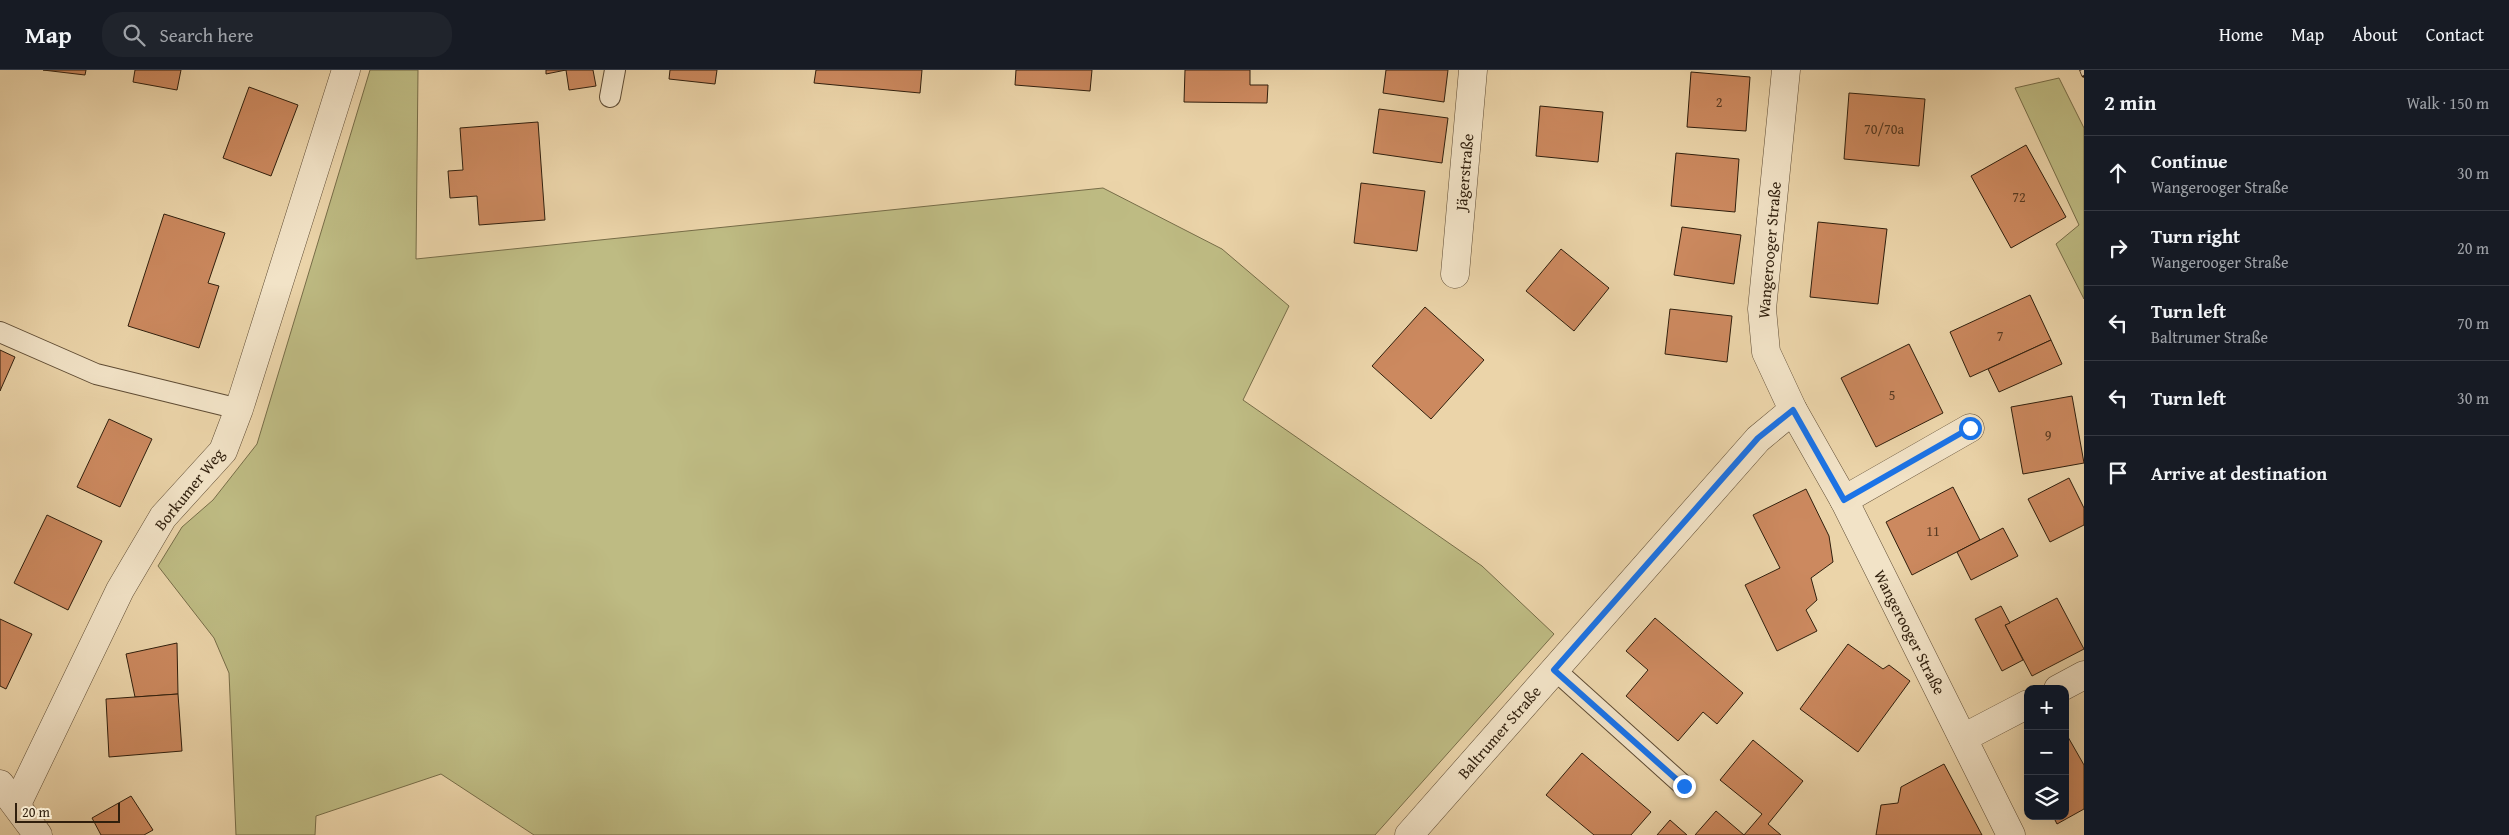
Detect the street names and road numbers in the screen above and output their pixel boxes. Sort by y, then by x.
street label: Jägerstraße [1448,132,1479,214]
street label: Wangerooger Straße [1751,180,1787,320]
street label: Borkumer Weg [148,443,230,535]
street label: Wangerooger Straße [1868,565,1952,699]
street label: Baltrumer Straße [1452,680,1546,784]

